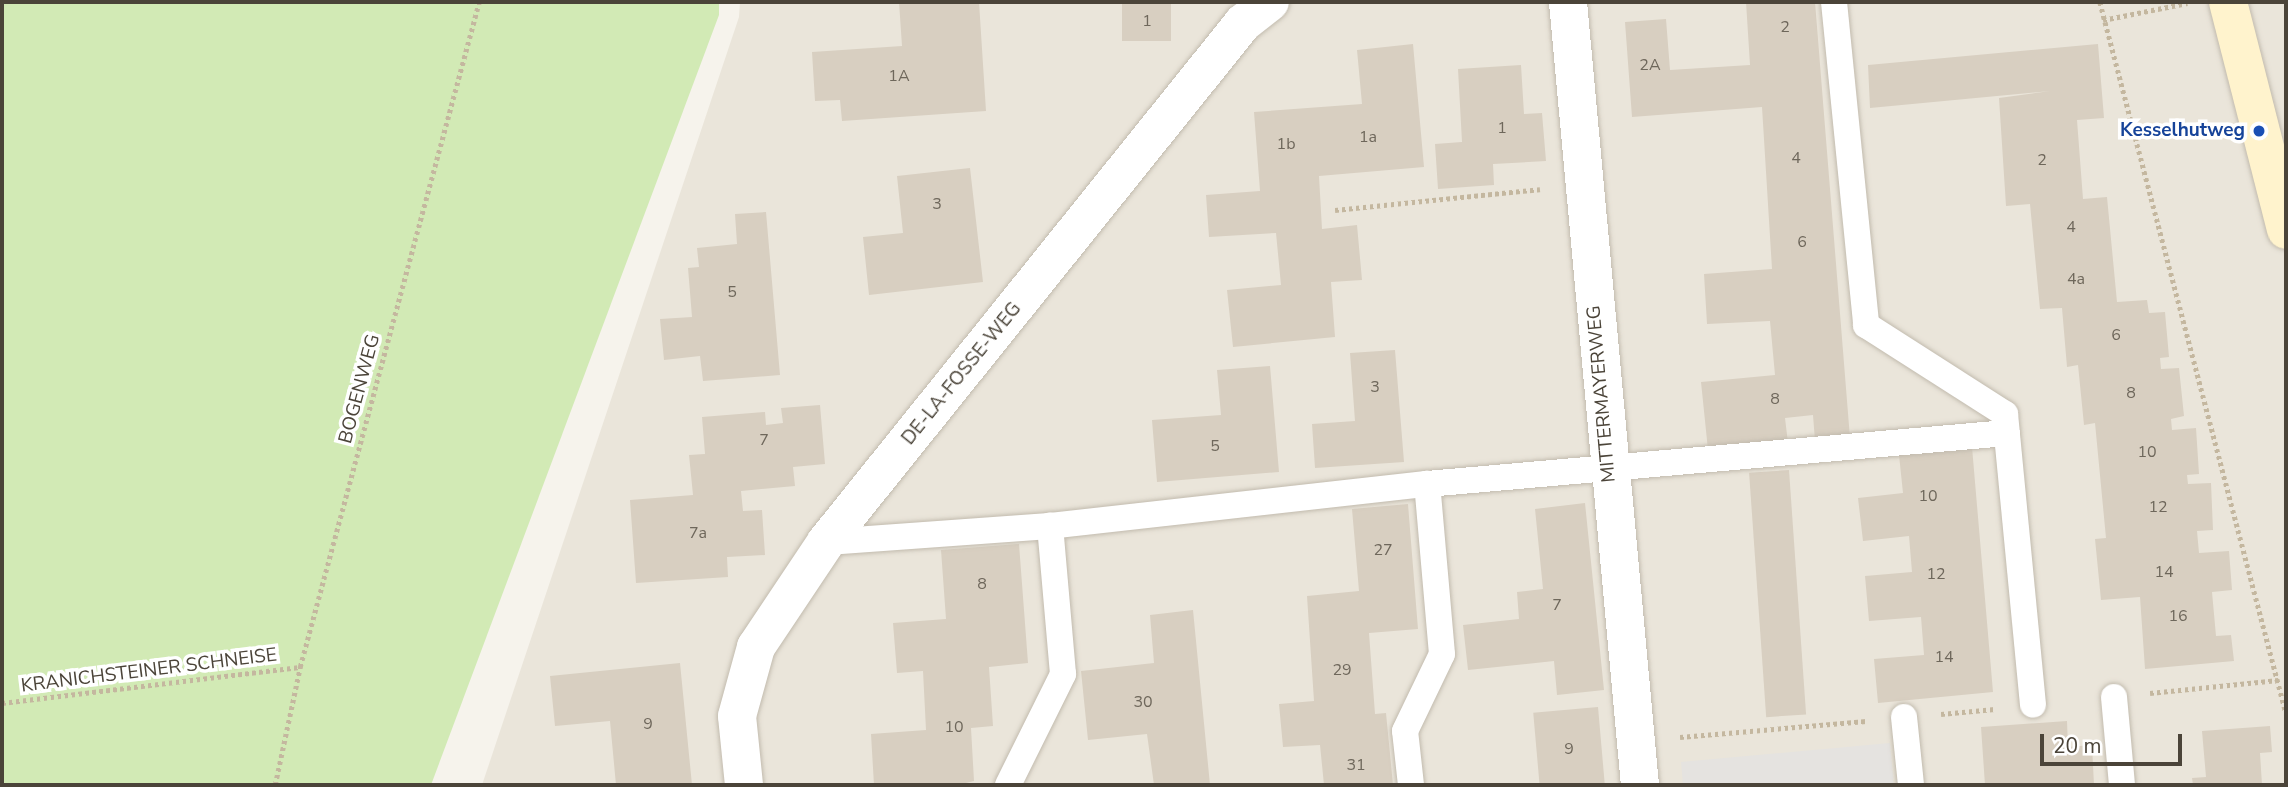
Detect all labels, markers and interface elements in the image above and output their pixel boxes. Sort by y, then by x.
house number: 1 [1142,11,1152,31]
house number: 2 [1780,17,1790,37]
house number: 2A [1639,55,1661,75]
house number: 1A [888,66,910,86]
house number: 1 [1497,118,1507,138]
place label: Kesselhutweg [2120,120,2245,142]
marker: Kesselhutweg [2251,123,2267,139]
house number: 1a [1359,127,1377,147]
house number: 1b [1277,134,1295,154]
house number: 4 [1791,148,1801,168]
house number: 2 [2037,150,2047,170]
house number: 3 [932,194,942,214]
house number: 4 [2066,217,2076,237]
house number: 6 [1797,232,1807,252]
house number: 4a [2067,269,2085,289]
house number: 5 [727,282,737,302]
street label: DE-LA-FOSSE-WEG [898,298,1026,450]
street label: MITTERMAYERWEG [1583,304,1621,484]
house number: 6 [2111,325,2121,345]
street label: BOGENWEG [334,332,386,446]
house number: 3 [1370,377,1380,397]
house number: 8 [2126,383,2136,403]
house number: 8 [1770,389,1780,409]
house number: 7 [759,430,769,450]
house number: 5 [1210,436,1220,456]
house number: 10 [2137,442,2157,462]
house number: 10 [1918,486,1938,506]
house number: 12 [2148,497,2168,517]
house number: 7a [689,523,707,543]
house number: 27 [1373,540,1393,560]
house number: 14 [2154,562,2174,582]
house number: 12 [1926,564,1946,584]
house number: 8 [977,574,987,594]
house number: 7 [1552,595,1562,615]
house number: 16 [2168,606,2188,626]
street label: KRANICHSTEINER SCHNEISE [20,644,278,698]
house number: 14 [1934,647,1954,667]
house number: 29 [1332,660,1352,680]
house number: 30 [1133,692,1153,712]
house number: 9 [643,714,653,734]
house number: 10 [944,717,964,737]
scale bar [2043,720,2185,764]
text: 20 m [2053,732,2102,760]
house number: 9 [1564,739,1574,759]
house number: 31 [1346,755,1366,775]

